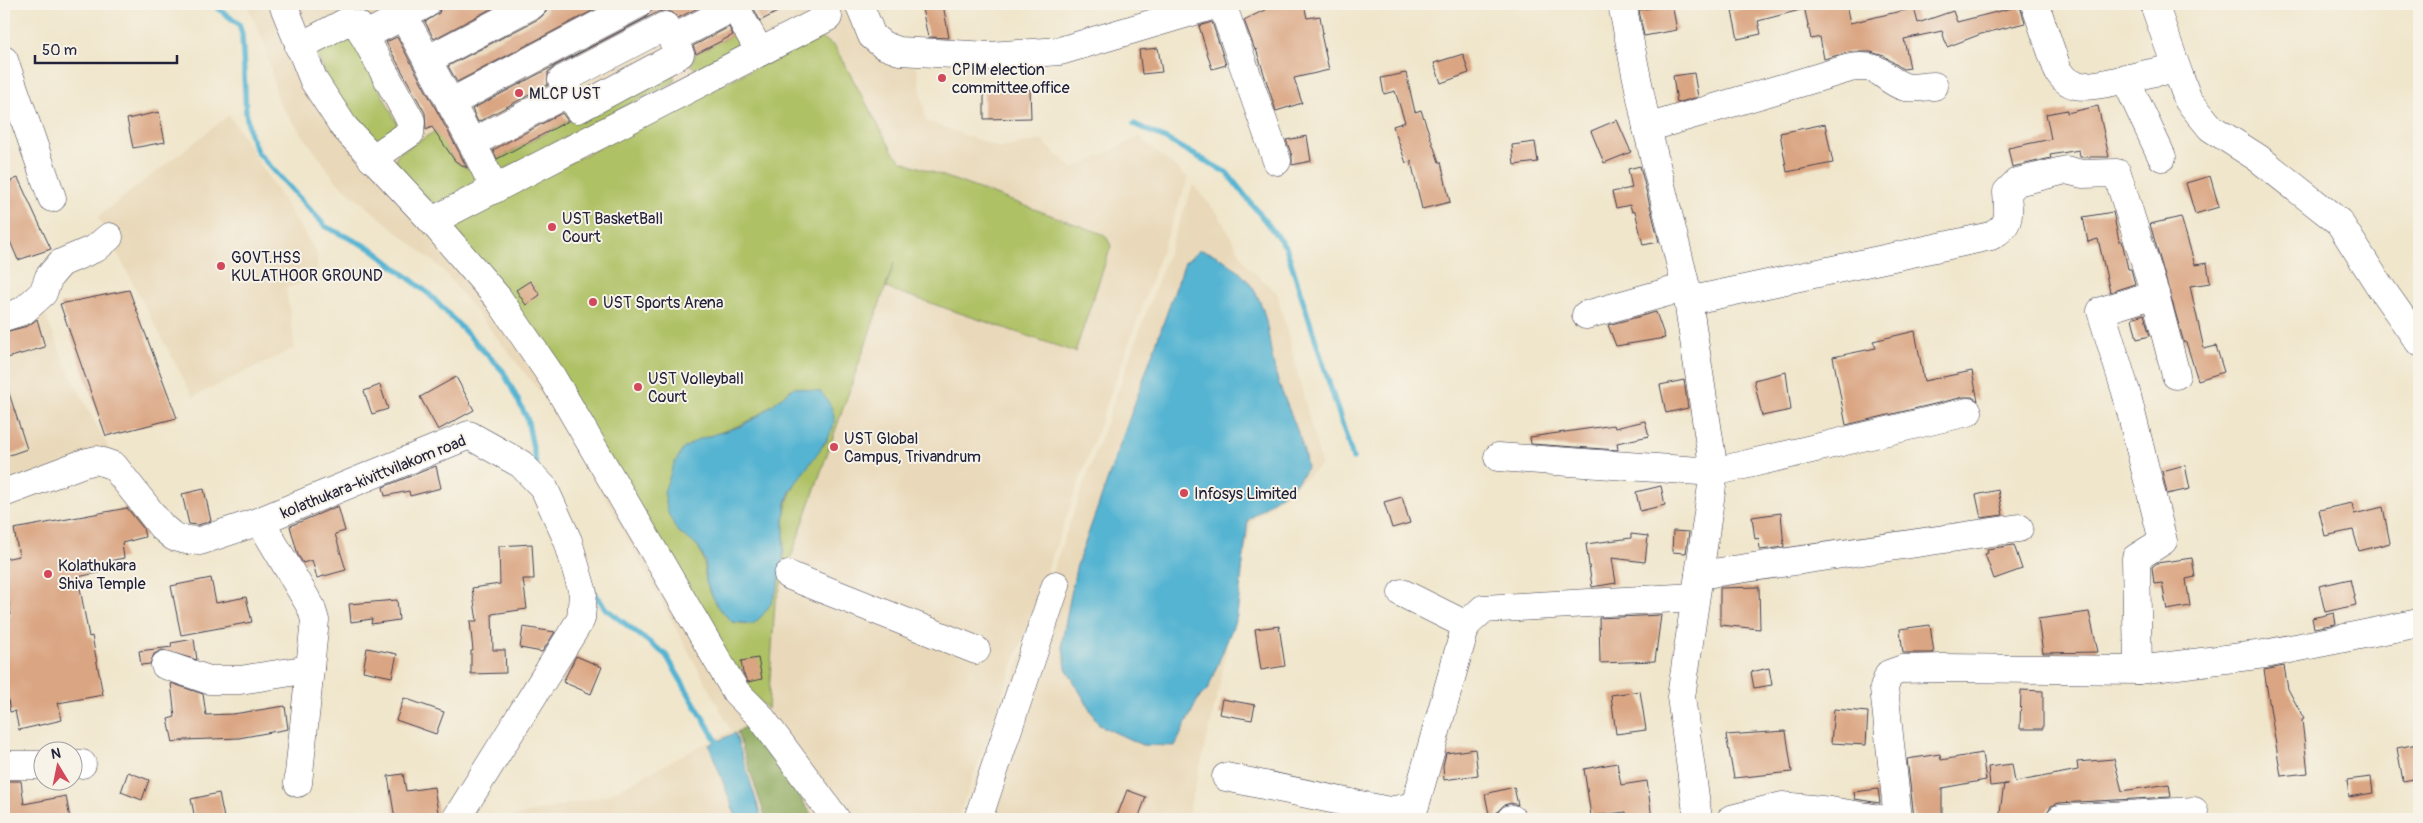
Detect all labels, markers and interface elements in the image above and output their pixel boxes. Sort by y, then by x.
scale bar [35,32,178,64]
text: 50 m [42,41,77,60]
place label: CPIM election committee office [952,60,1070,98]
marker: CPIM election committee office [936,72,948,84]
place label: MLCP UST [529,84,601,104]
marker: MLCP UST [513,87,525,99]
place label: UST BasketBall Court [562,209,663,247]
marker: UST BasketBall Court [546,221,558,233]
place label: GOVT.HSS KULATHOOR GROUND [231,248,383,286]
marker: GOVT.HSS KULATHOOR GROUND [215,260,227,272]
place label: UST Sports Arena [603,293,723,313]
marker: UST Sports Arena [587,296,599,308]
place label: UST Volleyball Court [648,369,744,407]
marker: UST Volleyball Court [632,381,644,393]
place label: UST Global Campus, Trivandrum [844,429,981,467]
street label: kolathukara-kivittvilakom road [278,431,469,523]
marker: UST Global Campus, Trivandrum [828,441,840,453]
place label: Infosys Limited [1194,484,1297,504]
marker: Infosys Limited [1178,487,1190,499]
place label: Kolathukara Shiva Temple [58,556,146,594]
marker: Kolathukara Shiva Temple [42,568,54,580]
north arrow [32,740,82,790]
text: N [50,744,62,763]

